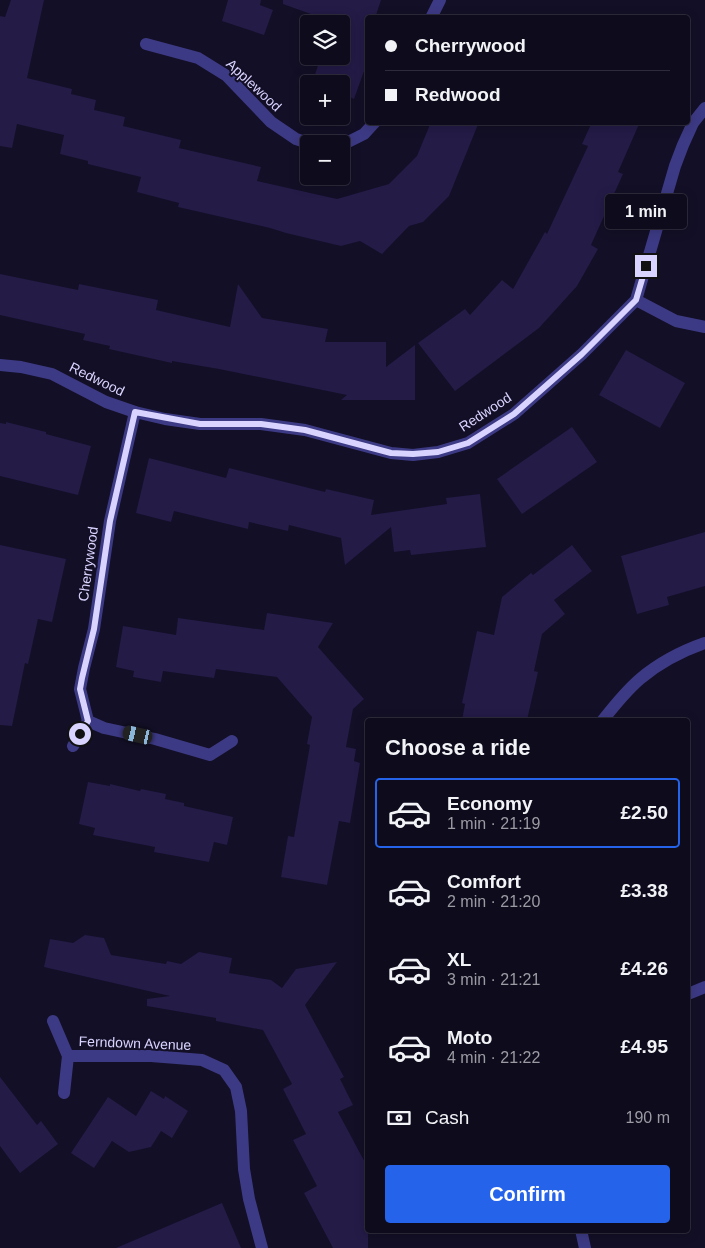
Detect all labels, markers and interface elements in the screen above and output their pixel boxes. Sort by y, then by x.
map controls [300,15,350,185]
button: layers [300,15,350,65]
text: Cherrywood [415,35,526,56]
street label: Applewood [223,56,285,114]
button: + [300,75,350,125]
text: Redwood [415,84,501,105]
button: − [300,135,350,185]
callout: 1 min [605,194,687,228]
text: 1 min [625,203,667,220]
route end [635,255,657,277]
street label: Redwood [67,359,127,399]
street label: Redwood [456,389,514,435]
street label: Cherrywood [75,526,101,602]
route start [69,723,91,745]
car [121,724,154,746]
text: Choose a ride [385,735,530,760]
icon: car [387,791,432,836]
text: Economy [447,793,533,814]
text: £2.50 [620,802,668,823]
text: 1 min · 21:19 [447,815,540,832]
icon: car [387,869,432,914]
text: Comfort [447,871,521,892]
text: £3.38 [620,880,668,901]
text: 2 min · 21:20 [447,893,540,910]
icon: car [387,947,432,992]
text: XL [447,949,471,970]
text: £4.26 [620,958,668,979]
text: 3 min · 21:21 [447,971,540,988]
icon: car [387,1025,432,1070]
text: Moto [447,1027,492,1048]
street label: Ferndown Avenue [78,1033,192,1053]
text: £4.95 [620,1036,668,1057]
text: 4 min · 21:22 [447,1049,540,1066]
icon: cash [385,1104,413,1132]
text: Cash [425,1107,469,1128]
text: 190 m [626,1109,670,1126]
button: Confirm [385,1165,670,1223]

